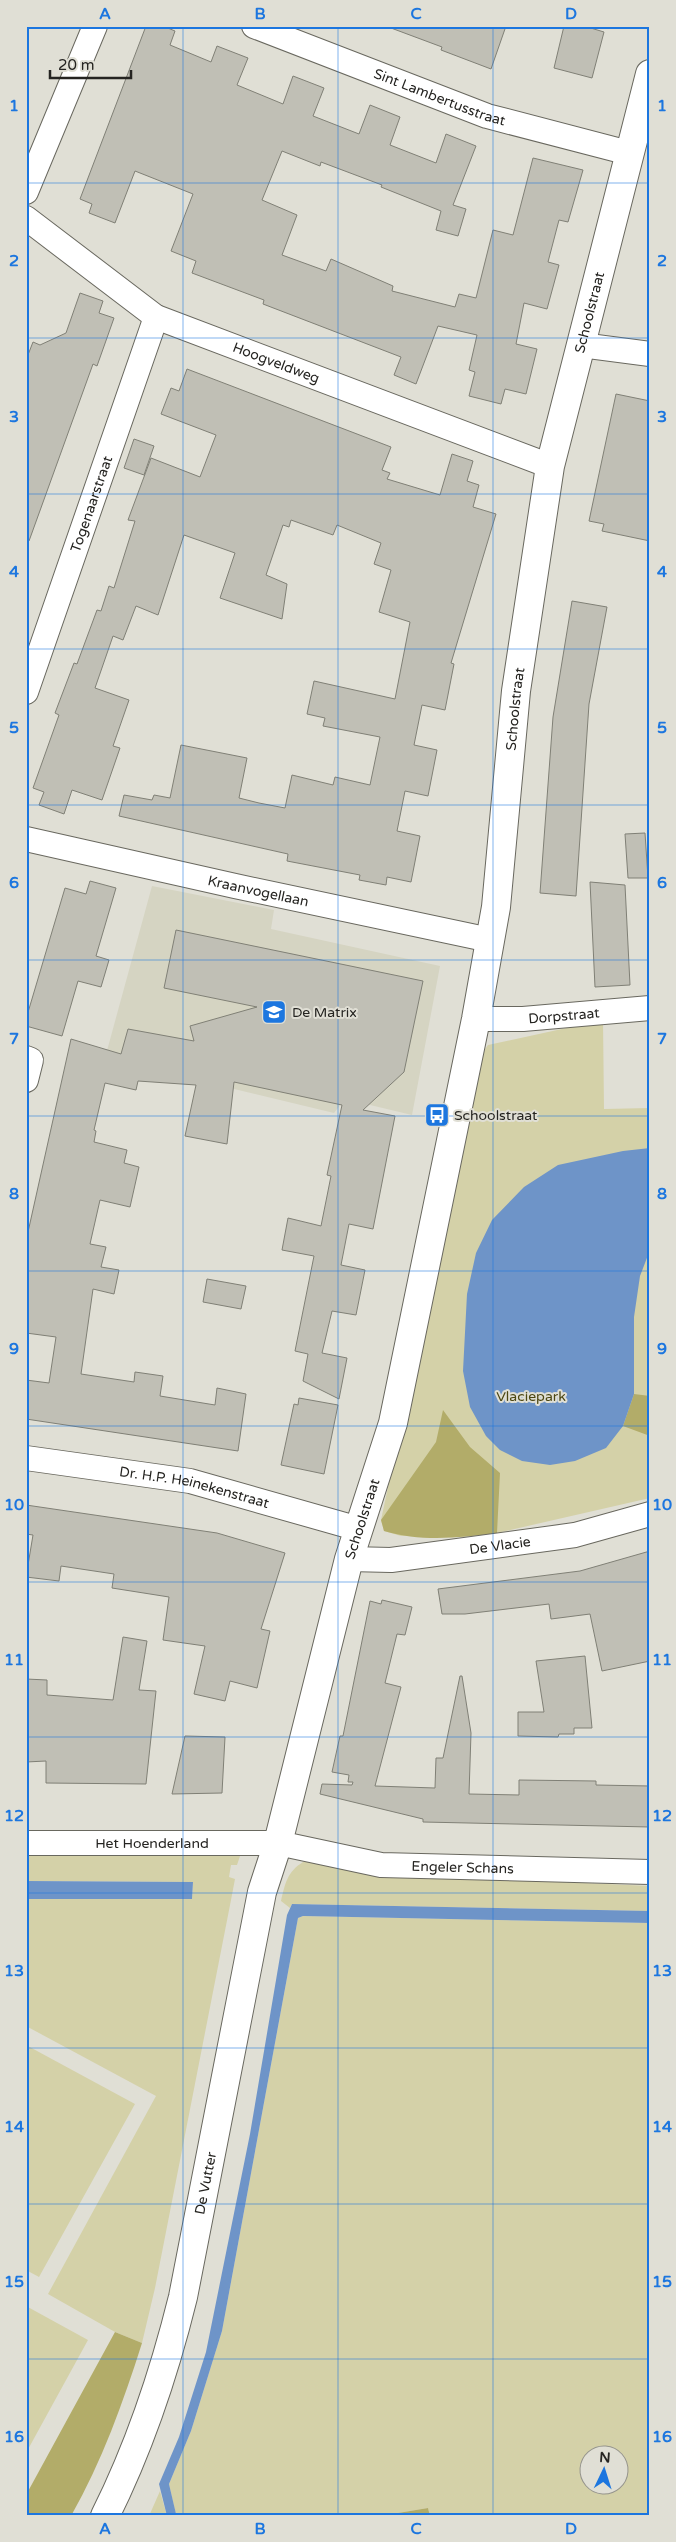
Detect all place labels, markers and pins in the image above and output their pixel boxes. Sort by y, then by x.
school or university icon: De Matrix [261,999,287,1025]
place label: De Matrix [292,1004,357,1021]
bus stop icon: Schoolstraat [424,1102,450,1128]
place label: Schoolstraat [454,1107,538,1124]

